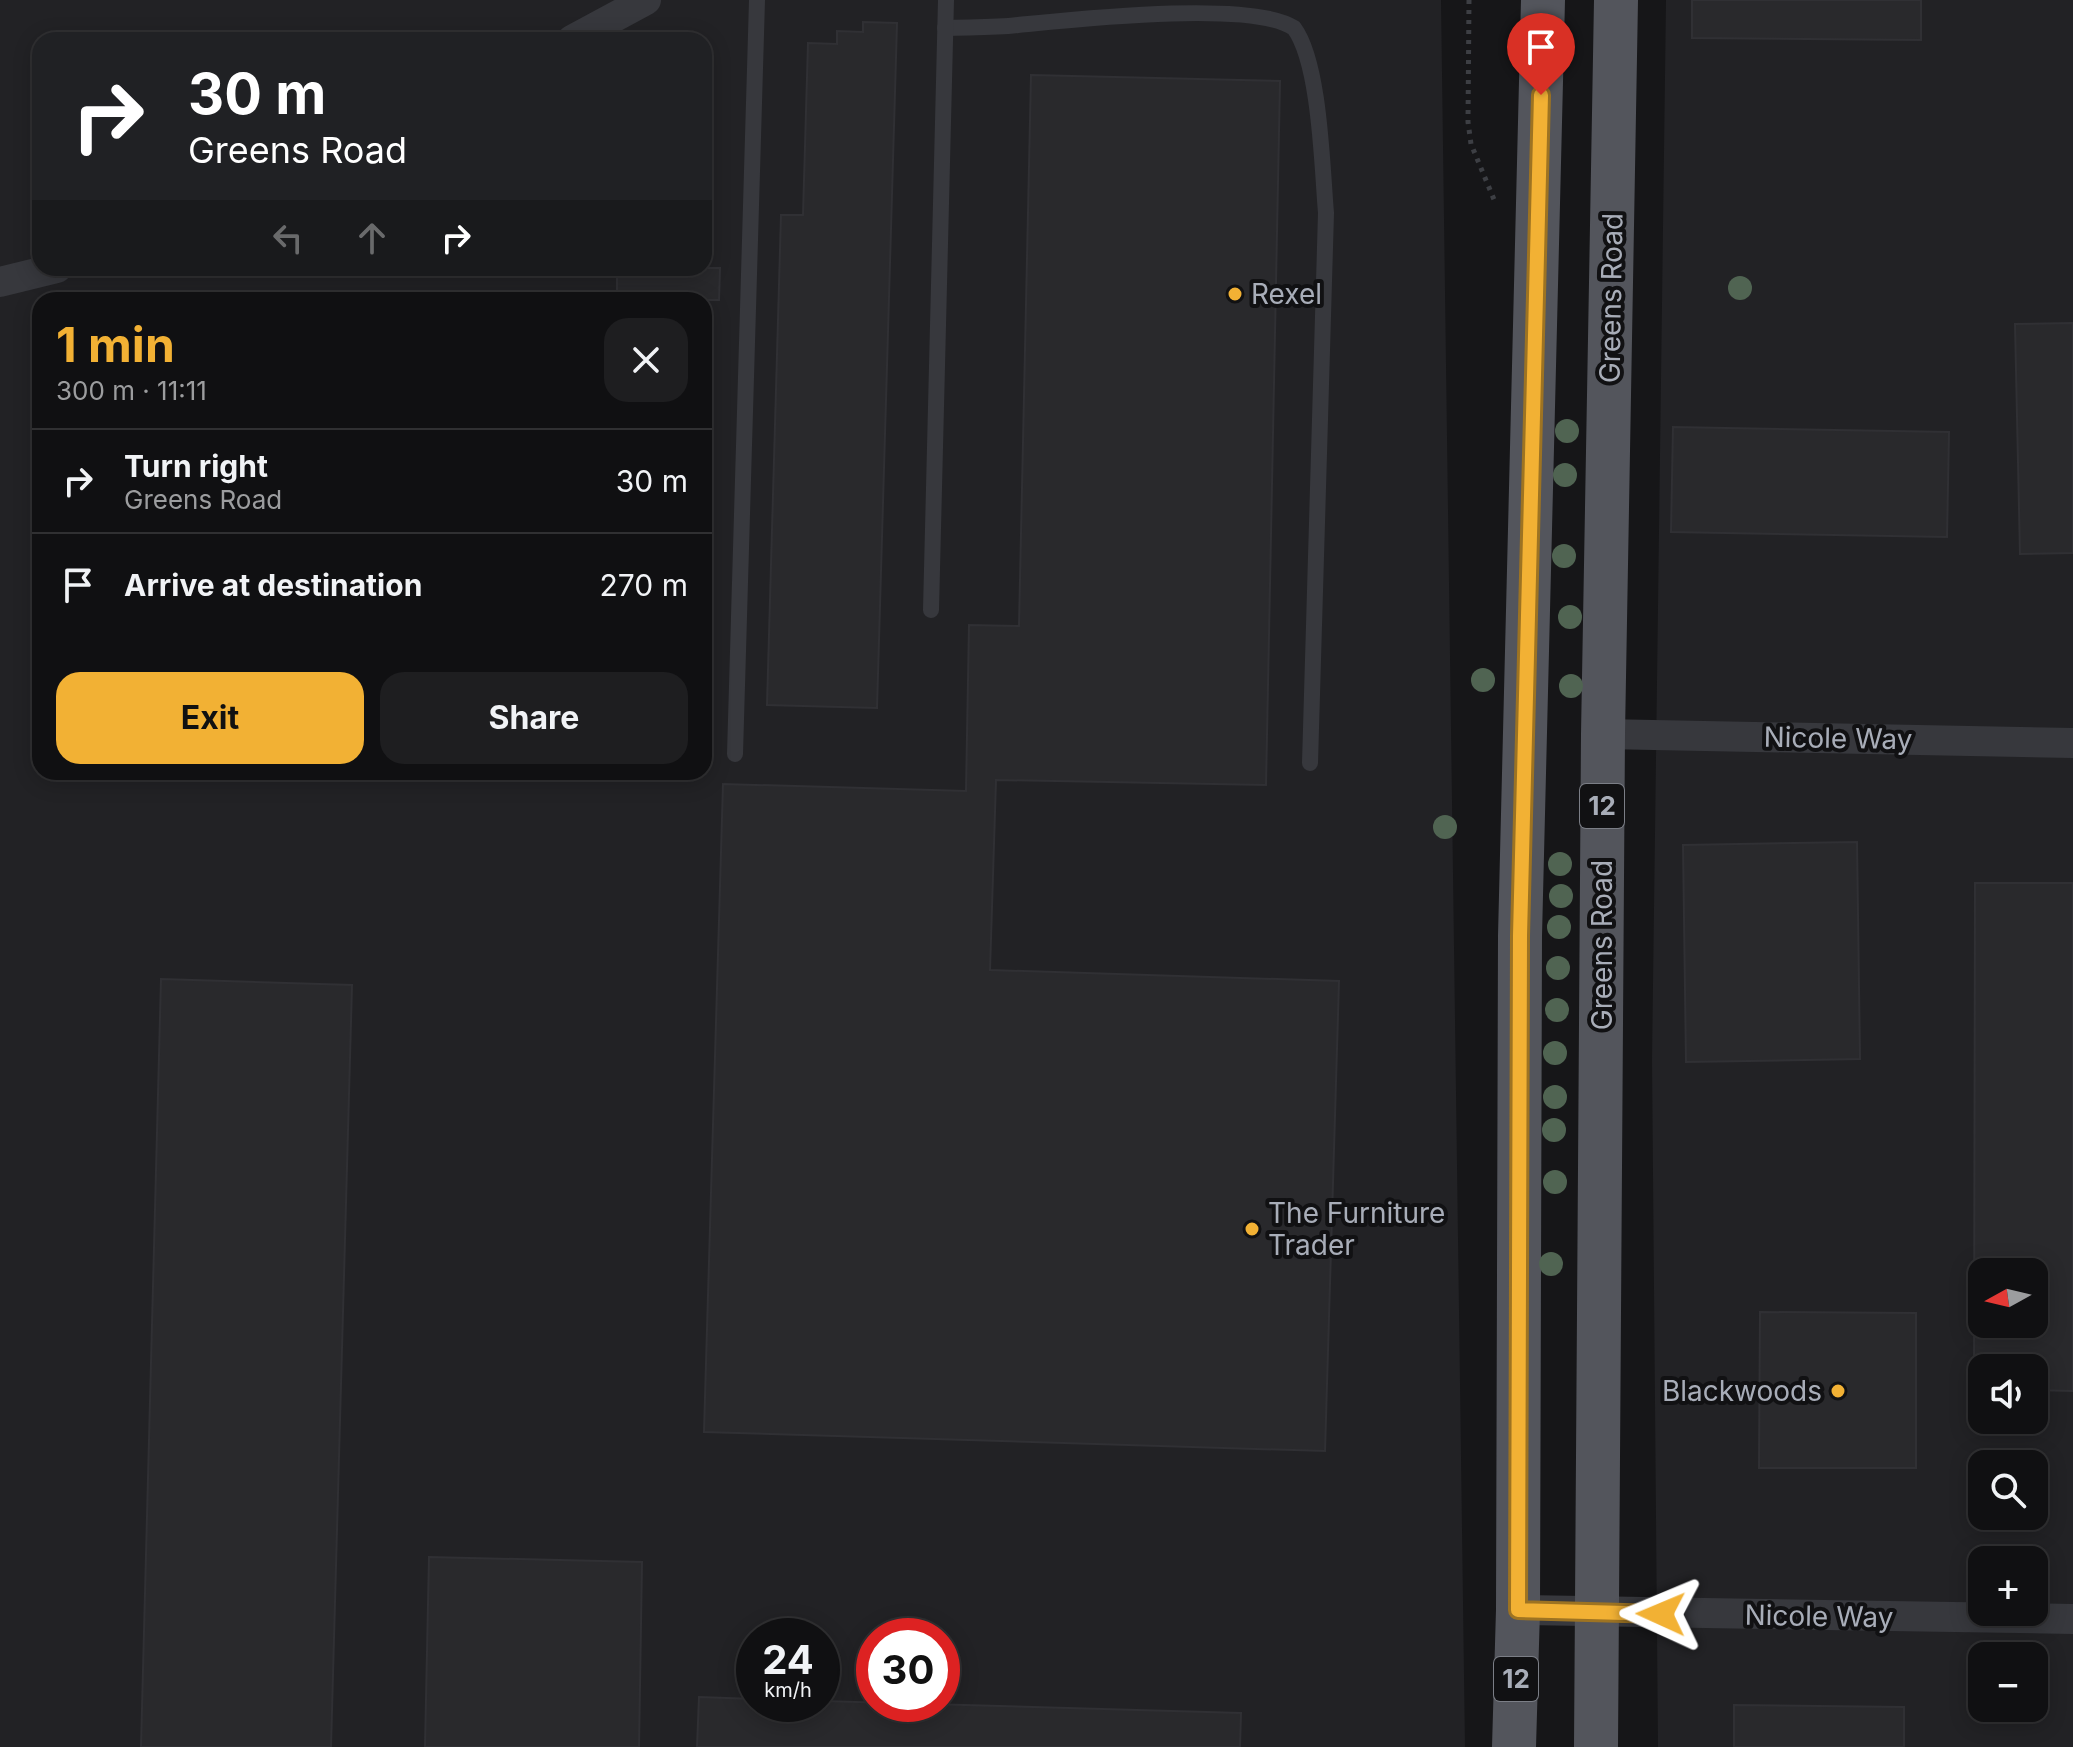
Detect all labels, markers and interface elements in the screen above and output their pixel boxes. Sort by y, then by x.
pin [1507,13,1575,95]
icon: arrive [1519,25,1563,69]
text: 30 m [188,60,326,128]
icon: right [56,64,160,168]
text: Greens Road [188,128,407,172]
street label: Greens Road [1593,213,1629,383]
icon: left [266,216,310,260]
icon: ahead [350,216,394,260]
icon: right [434,216,478,260]
place label: Rexel [1251,277,1322,311]
marker: Rexel [1226,285,1244,303]
text: 1 min [56,315,175,374]
button: close [604,318,688,402]
text: 300 m · 11:11 [56,375,207,406]
text: Turn right [124,448,268,484]
icon: right [56,459,100,503]
text: 30 m [616,463,688,499]
text: Greens Road [124,484,282,515]
icon: arrive [56,563,100,607]
text: Arrive at destination [124,567,422,603]
text: 270 m [600,567,688,603]
button: Exit [56,672,364,764]
button: Share [380,672,688,764]
street label: Nicole Way [1763,720,1913,756]
road number: 12 [1580,784,1624,828]
street label: Greens Road [1585,860,1619,1030]
place label: The Furniture Trader [1268,1196,1445,1262]
marker: The Furniture Trader [1243,1220,1261,1238]
north arrow [1968,1258,2048,1338]
map controls [1968,1258,2048,1722]
button: sound [1968,1354,2048,1434]
place label: Blackwoods [1662,1374,1822,1408]
marker: Blackwoods [1829,1382,1847,1400]
button: search [1968,1450,2048,1530]
button: + [1968,1546,2048,1626]
position arrow [1619,1572,1703,1656]
street label: Nicole Way [1744,1598,1894,1634]
speed limit sign: 30 [856,1618,960,1722]
text: 24 [762,1635,814,1684]
button: − [1968,1642,2048,1722]
road number: 12 [1494,1657,1538,1701]
text: km/h [764,1678,812,1702]

